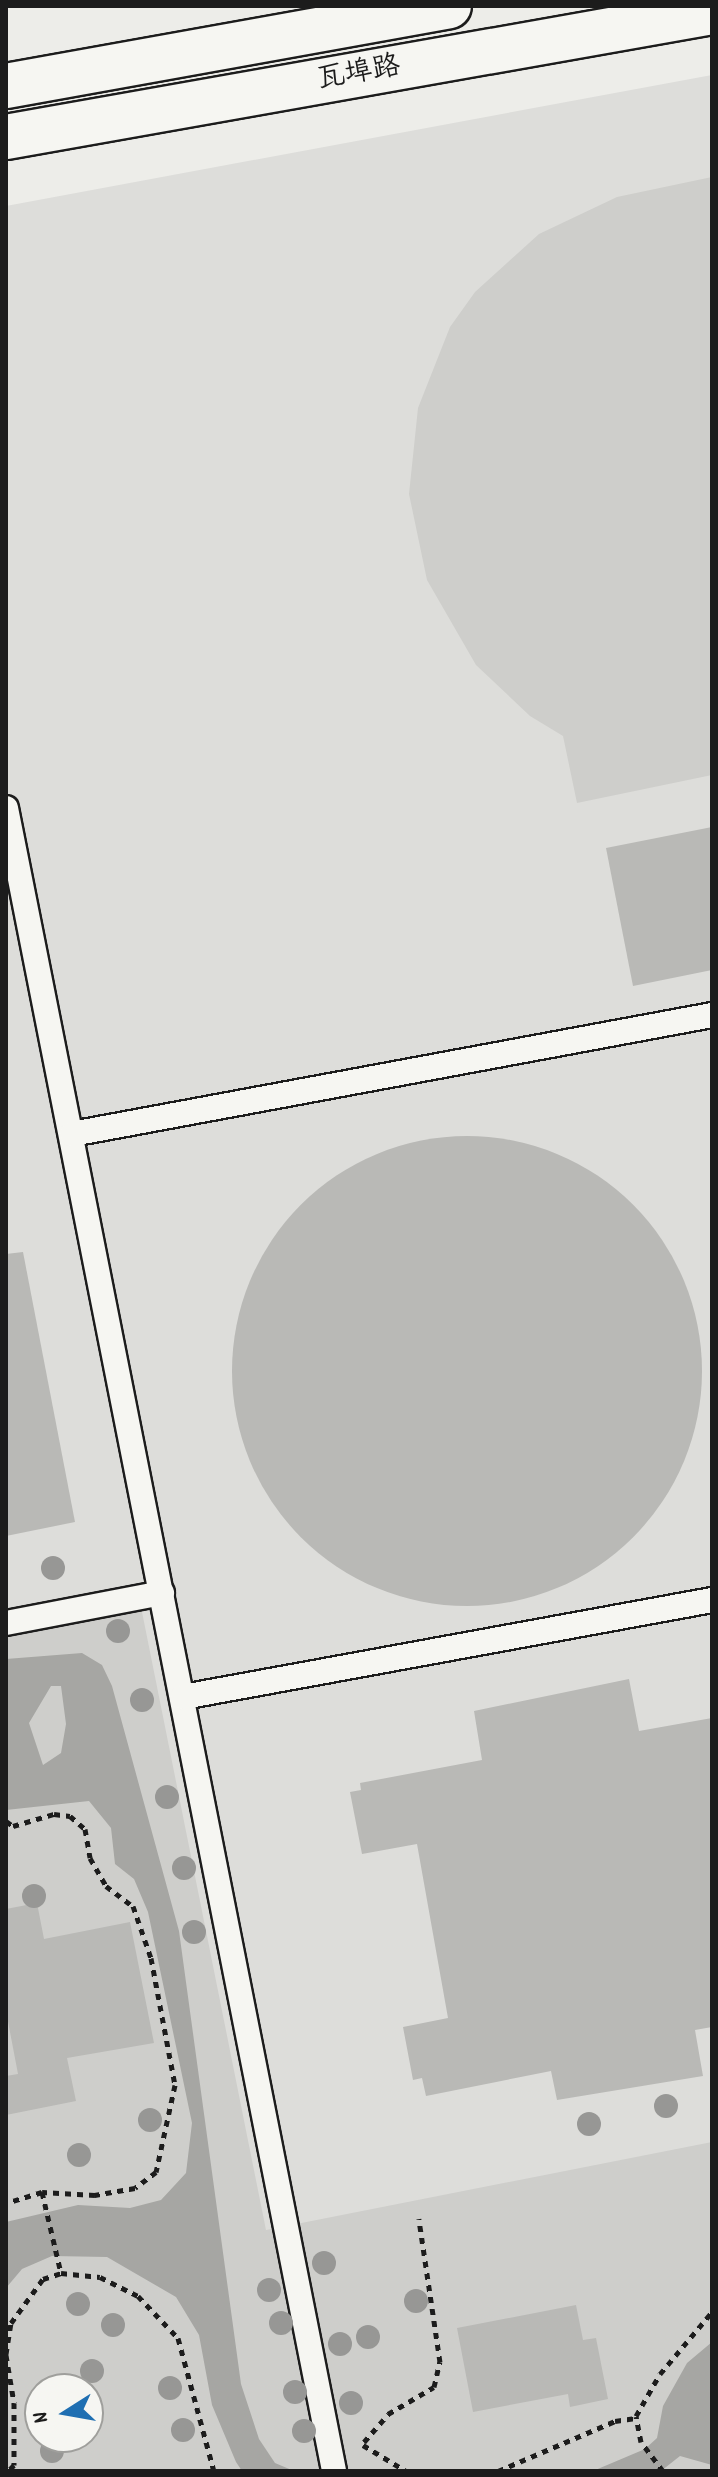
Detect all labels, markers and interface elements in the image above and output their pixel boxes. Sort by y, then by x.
street label: 瓦埠路 [315,51,403,99]
north arrow [24,2373,104,2453]
text: N [26,2409,58,2426]

